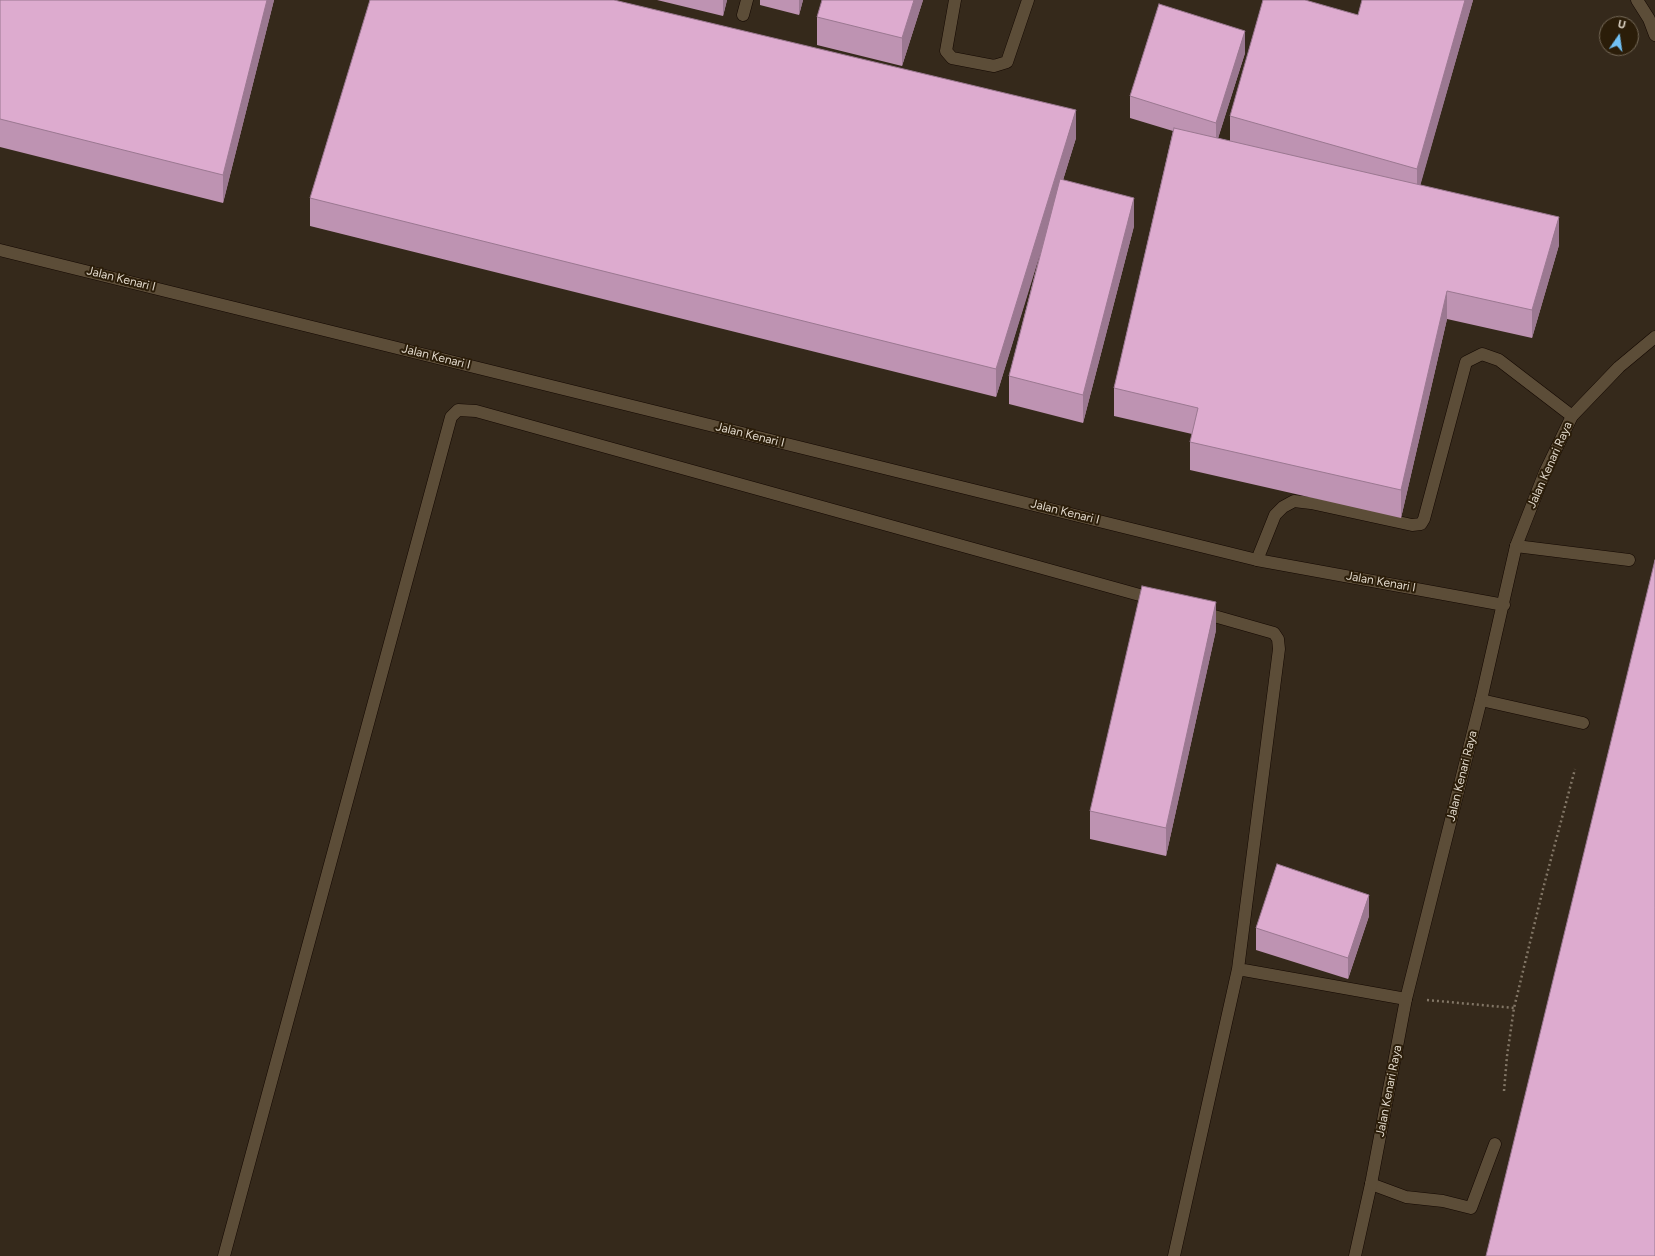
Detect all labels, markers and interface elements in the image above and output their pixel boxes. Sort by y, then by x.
north arrow [1599,16,1639,56]
text: U [1616,18,1627,32]
street label: Jalan Kenari I [85,264,157,294]
street label: Jalan Kenari I [400,342,472,372]
street label: Jalan Kenari I [714,420,786,450]
street label: Jalan Kenari Raya [1525,420,1575,510]
street label: Jalan Kenari I [1029,497,1101,527]
street label: Jalan Kenari I [1345,569,1417,595]
street label: Jalan Kenari Raya [1444,729,1480,823]
street label: Jalan Kenari Raya [1373,1044,1405,1138]

